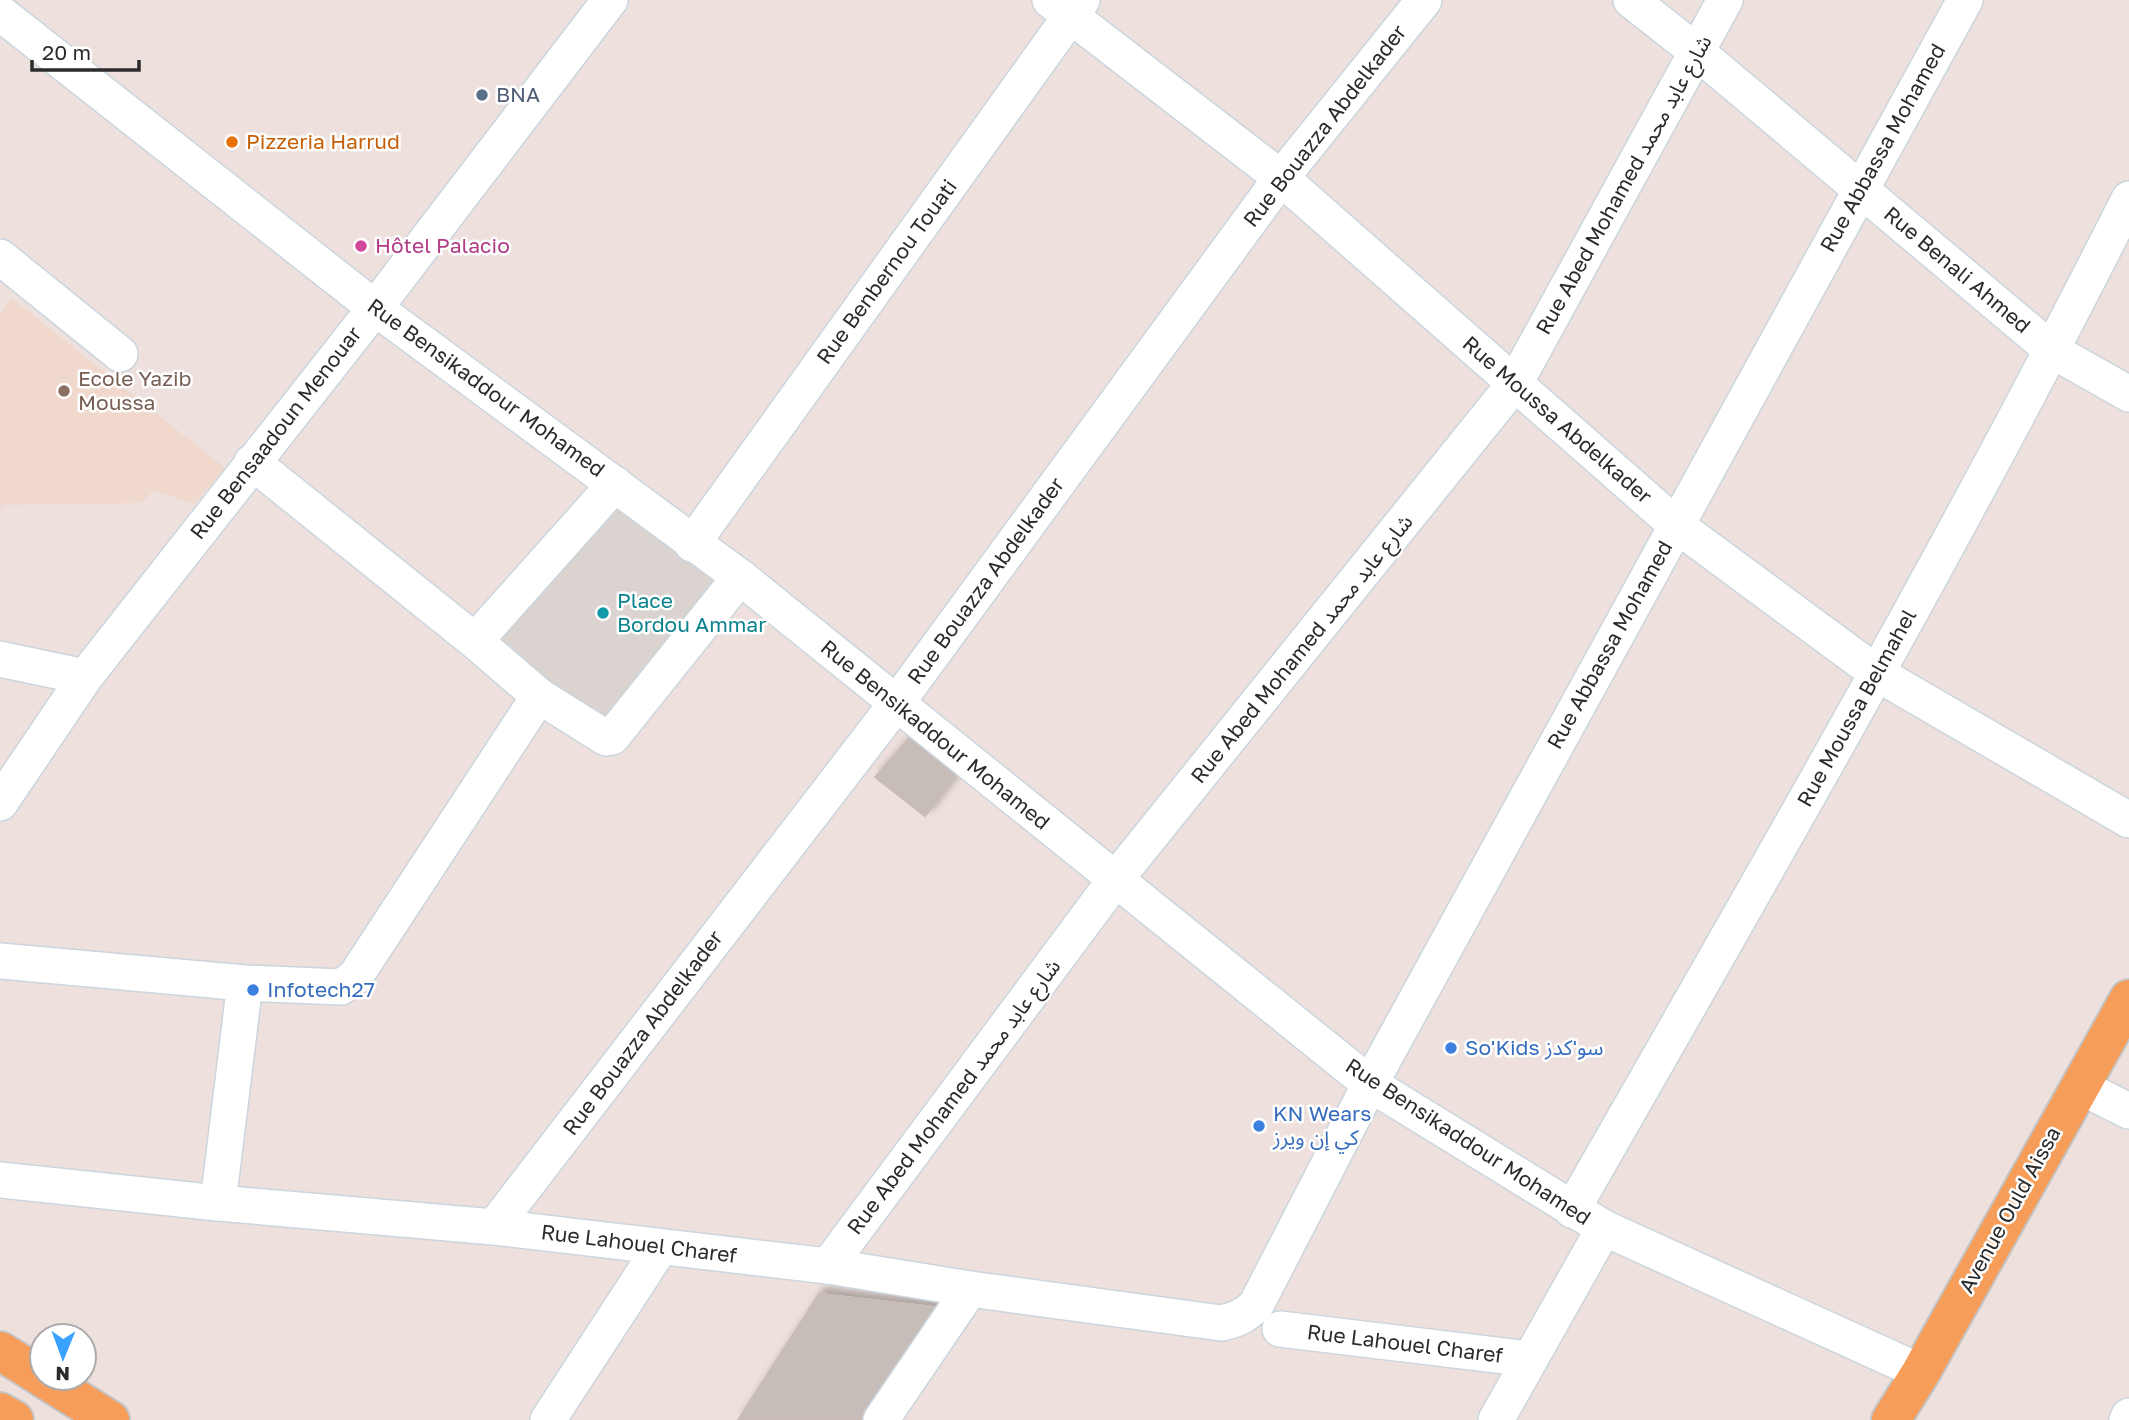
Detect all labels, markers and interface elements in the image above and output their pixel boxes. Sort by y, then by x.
street label: Rue Bouazza Abdelkader [1237,19,1411,232]
scale bar [32,28,138,72]
street label: Rue Abed Mohamed شارع عابد محمد [1530,30,1719,340]
text: 20 m [42,39,91,65]
street label: Rue Abbassa Mohamed [1814,39,1950,256]
place label: BNA [496,81,540,107]
marker: BNA [474,87,490,103]
place label: Pizzeria Harrud [246,128,400,154]
marker: Pizzeria Harrud [224,134,240,150]
street label: Rue Benbernou Touati [810,174,962,369]
street label: Rue Benali Ahmed [1879,200,2036,338]
place label: Hôtel Palacio [375,232,510,258]
marker: Hôtel Palacio [353,238,369,254]
street label: Rue Bensikaddour Mohamed [363,292,610,482]
street label: Rue Bensaadoun Menouar [184,321,366,544]
street label: Rue Moussa Abdelkader [1458,330,1658,509]
place label: Ecole Yazib Moussa [78,365,191,415]
marker: Ecole Yazib Moussa [56,383,72,399]
street label: Rue Bouazza Abdelkader [901,472,1069,689]
street label: Rue Abed Mohamed شارع عابد محمد [1185,509,1420,790]
street label: Rue Abbassa Mohamed [1541,536,1677,753]
place label: Place Bordou Ammar [617,587,766,637]
street label: Rue Moussa Belmahel [1791,604,1921,811]
marker: Place Bordou Ammar [595,605,611,621]
street label: Rue Bensikaddour Mohamed [816,634,1055,835]
street label: Rue Bouazza Abdelkader [557,925,728,1140]
street label: Rue Abed Mohamed شارع عابد محمد [841,953,1068,1241]
place label: Infotech27 [267,976,375,1002]
marker: Infotech27 [245,982,261,998]
place label: So'Kids سو'كدز [1465,1034,1603,1060]
marker: So'Kids سو'كدز [1443,1040,1459,1056]
street label: Rue Bensikaddour Mohamed [1341,1052,1596,1230]
place label: KN Wears كي إن ويرز [1272,1100,1371,1154]
marker: KN Wears كي إن ويرز [1251,1118,1267,1134]
street label: Avenue Ould Aissa [1953,1122,2066,1297]
street label: Rue Lahouel Charef [540,1218,739,1268]
street label: Rue Lahouel Charef [1306,1318,1505,1368]
north arrow [28,1322,98,1392]
text: N [55,1363,70,1386]

